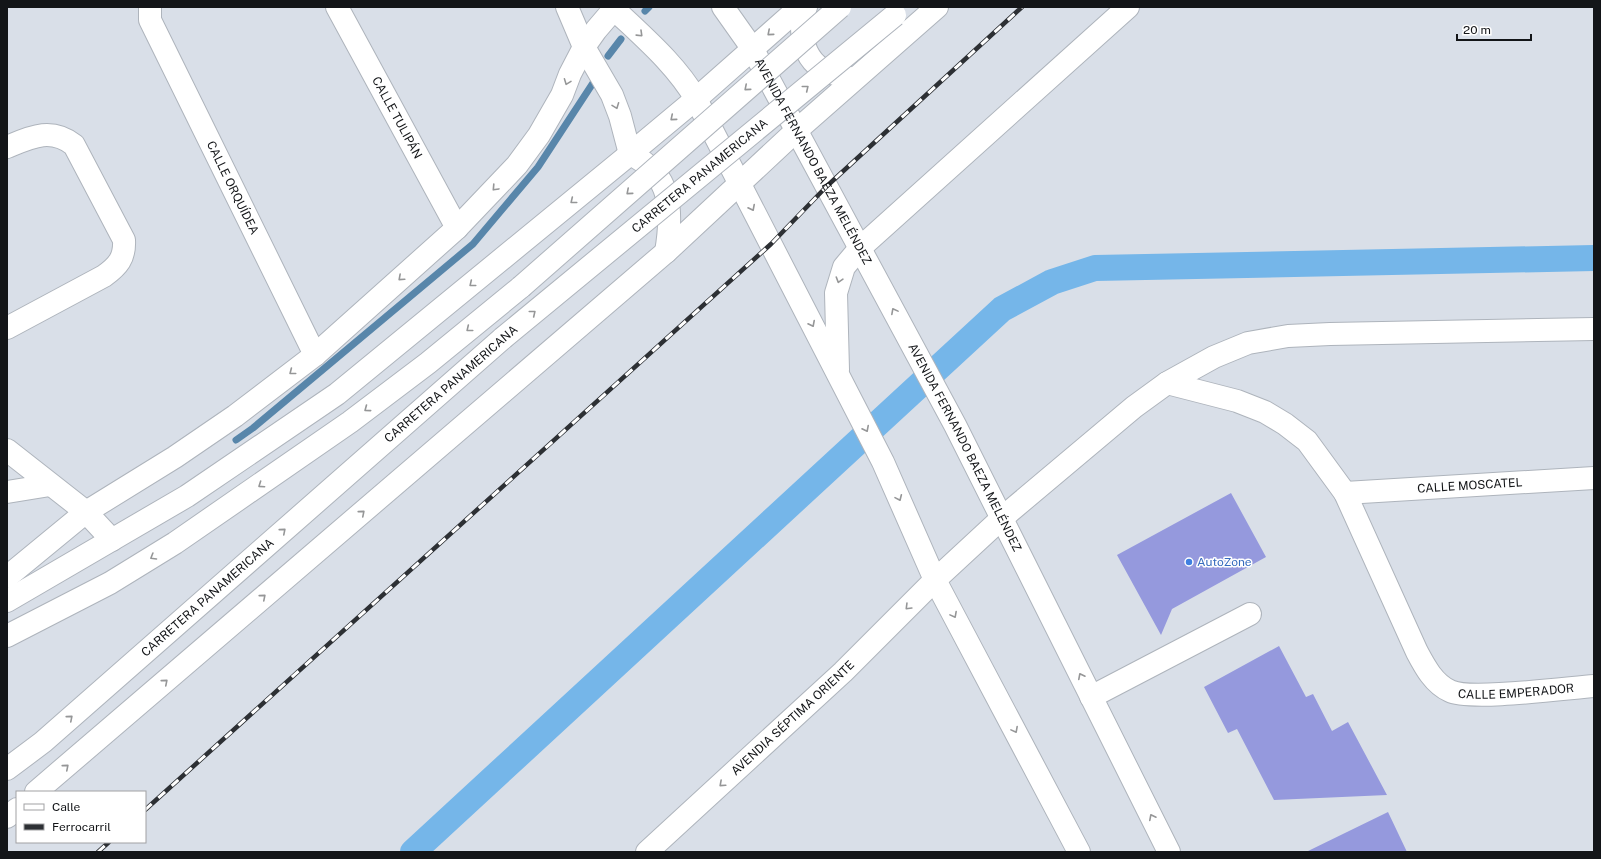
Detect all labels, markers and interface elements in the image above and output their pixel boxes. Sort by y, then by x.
scale bar [1457,16,1531,42]
text: 20 m [1463,23,1491,37]
one-way arrow [768,28,775,35]
one-way arrow [635,29,643,37]
street label: AVENIDA FERNANDO BAEZA MELÉNDEZ [752,56,874,267]
street label: CALLE TULIPÁN [369,74,425,161]
one-way arrow [564,78,572,85]
one-way arrow [745,84,752,91]
one-way arrow [802,86,809,93]
one-way arrow [611,102,619,109]
one-way arrow [670,114,677,121]
street label: CARRETERA PANAMERICANA [629,116,771,236]
street label: CALLE ORQUÍDEA [204,139,262,237]
one-way arrow [492,184,499,191]
one-way arrow [626,188,633,195]
one-way arrow [570,197,577,204]
one-way arrow [747,204,755,212]
one-way arrow [398,274,405,281]
one-way arrow [835,277,844,284]
one-way arrow [469,279,476,286]
one-way arrow [891,308,898,315]
one-way arrow [528,311,535,318]
one-way arrow [807,320,814,327]
street label: CARRETERA PANAMERICANA [382,322,521,446]
one-way arrow [467,324,474,331]
street label: AVENIDA FERNANDO BAEZA MELÉNDEZ [905,341,1025,554]
one-way arrow [289,368,296,375]
one-way arrow [364,404,371,411]
one-way arrow [861,425,869,432]
street label: CALLE MOSCATEL [1417,475,1523,496]
one-way arrow [258,480,265,487]
one-way arrow [894,493,902,501]
one-way arrow [357,510,365,517]
one-way arrow [278,528,286,536]
street label: CARRETERA PANAMERICANA [138,535,277,659]
one-way arrow [150,552,157,559]
place label: AutoZone [1197,555,1252,569]
marker: AutoZone [1184,557,1194,567]
one-way arrow [259,595,266,602]
one-way arrow [905,602,913,610]
one-way arrow [949,611,957,619]
street label: AVENDIA SÉPTIMA ORIENTE [728,658,857,778]
one-way arrow [1078,673,1086,680]
one-way arrow [160,680,167,687]
street label: CALLE EMPERADOR [1457,681,1575,702]
one-way arrow [65,716,72,723]
one-way arrow [1010,726,1018,734]
one-way arrow [61,764,69,771]
one-way arrow [720,779,727,786]
legend [16,791,146,843]
text: Calle [52,800,81,814]
one-way arrow [1149,814,1157,821]
text: Ferrocarril [52,820,111,834]

